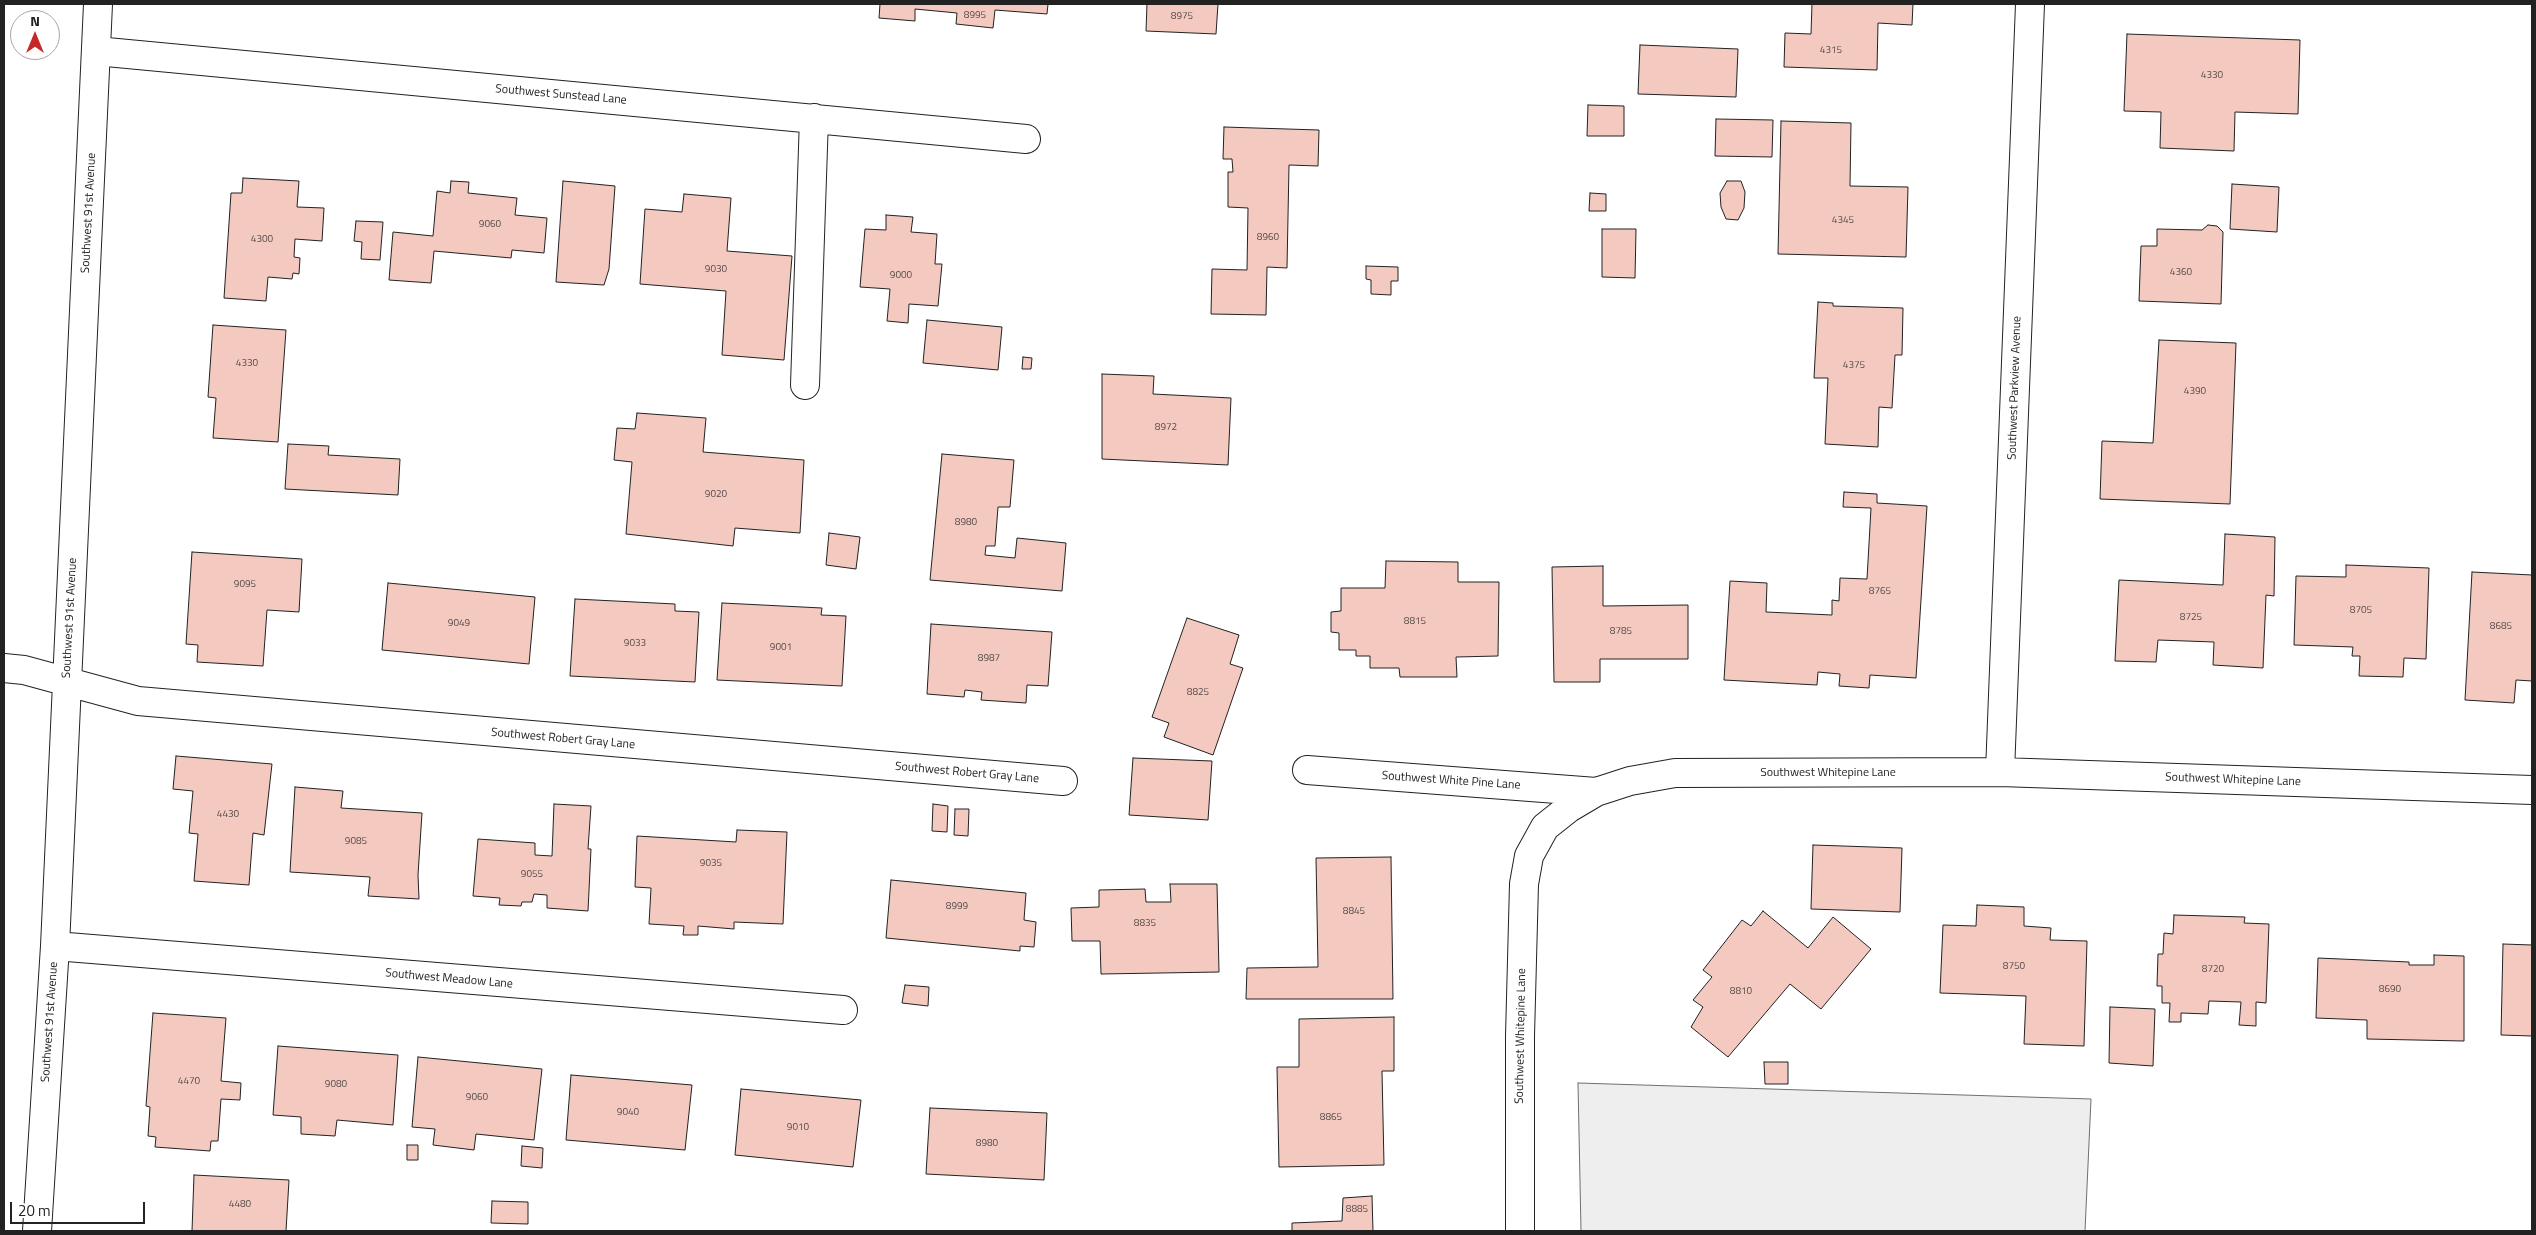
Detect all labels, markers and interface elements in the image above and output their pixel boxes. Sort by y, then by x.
north arrow [10,10,60,60]
text: N [30,10,40,31]
house number: 8995 [964,10,986,22]
house number: 8975 [1171,11,1193,23]
house number: 4315 [1820,45,1842,57]
house number: 4330 [2201,70,2223,82]
street label: Southwest Sunstead Lane [495,82,627,108]
street label: Southwest 91st Avenue [79,152,99,274]
house number: 4345 [1832,215,1854,227]
house number: 9060 [479,219,501,231]
house number: 8960 [1257,232,1279,244]
house number: 4300 [251,234,273,246]
house number: 9030 [705,264,727,276]
house number: 4360 [2170,267,2192,279]
house number: 9000 [890,270,912,282]
street label: Southwest Parkview Avenue [2005,316,2025,460]
house number: 4330 [236,358,258,370]
house number: 4375 [1843,360,1865,372]
house number: 4390 [2184,386,2206,398]
house number: 8972 [1155,422,1177,434]
house number: 9020 [705,489,727,501]
house number: 8980 [955,517,977,529]
street label: Southwest 91st Avenue [60,557,80,679]
house number: 9095 [234,579,256,591]
house number: 8765 [1869,586,1891,598]
house number: 8705 [2350,605,2372,617]
house number: 8725 [2180,612,2202,624]
house number: 8815 [1404,616,1426,628]
house number: 9049 [448,618,470,630]
house number: 8685 [2490,621,2512,633]
house number: 8785 [1610,626,1632,638]
house number: 9033 [624,638,646,650]
house number: 9001 [770,642,792,654]
house number: 8987 [978,653,1000,665]
house number: 8825 [1187,687,1209,699]
street label: Southwest Robert Gray Lane [490,726,636,752]
street label: Southwest Robert Gray Lane [894,760,1040,786]
street label: Southwest Whitepine Lane [1760,766,1896,780]
street label: Southwest White Pine Lane [1381,769,1521,793]
street label: Southwest Whitepine Lane [2165,770,2301,790]
house number: 4430 [217,809,239,821]
house number: 9085 [345,836,367,848]
house number: 9035 [700,858,722,870]
house number: 9055 [521,869,543,881]
house number: 8999 [946,901,968,913]
house number: 8845 [1343,906,1365,918]
house number: 8835 [1134,918,1156,930]
street label: Southwest 91st Avenue [39,961,61,1083]
house number: 8750 [2003,961,2025,973]
house number: 8720 [2202,964,2224,976]
street label: Southwest Meadow Lane [385,966,513,992]
street label: Southwest Whitepine Lane [1513,968,1529,1104]
house number: 8690 [2379,984,2401,996]
house number: 8810 [1730,986,1752,998]
house number: 4470 [178,1076,200,1088]
house number: 9080 [325,1079,347,1091]
house number: 9060 [466,1092,488,1104]
house number: 9040 [617,1107,639,1119]
house number: 8865 [1320,1112,1342,1124]
house number: 9010 [787,1122,809,1134]
house number: 8980 [976,1138,998,1150]
scale bar [12,1192,148,1224]
text: 20 m [18,1199,51,1222]
house number: 4480 [229,1199,251,1211]
house number: 8885 [1346,1204,1368,1216]

